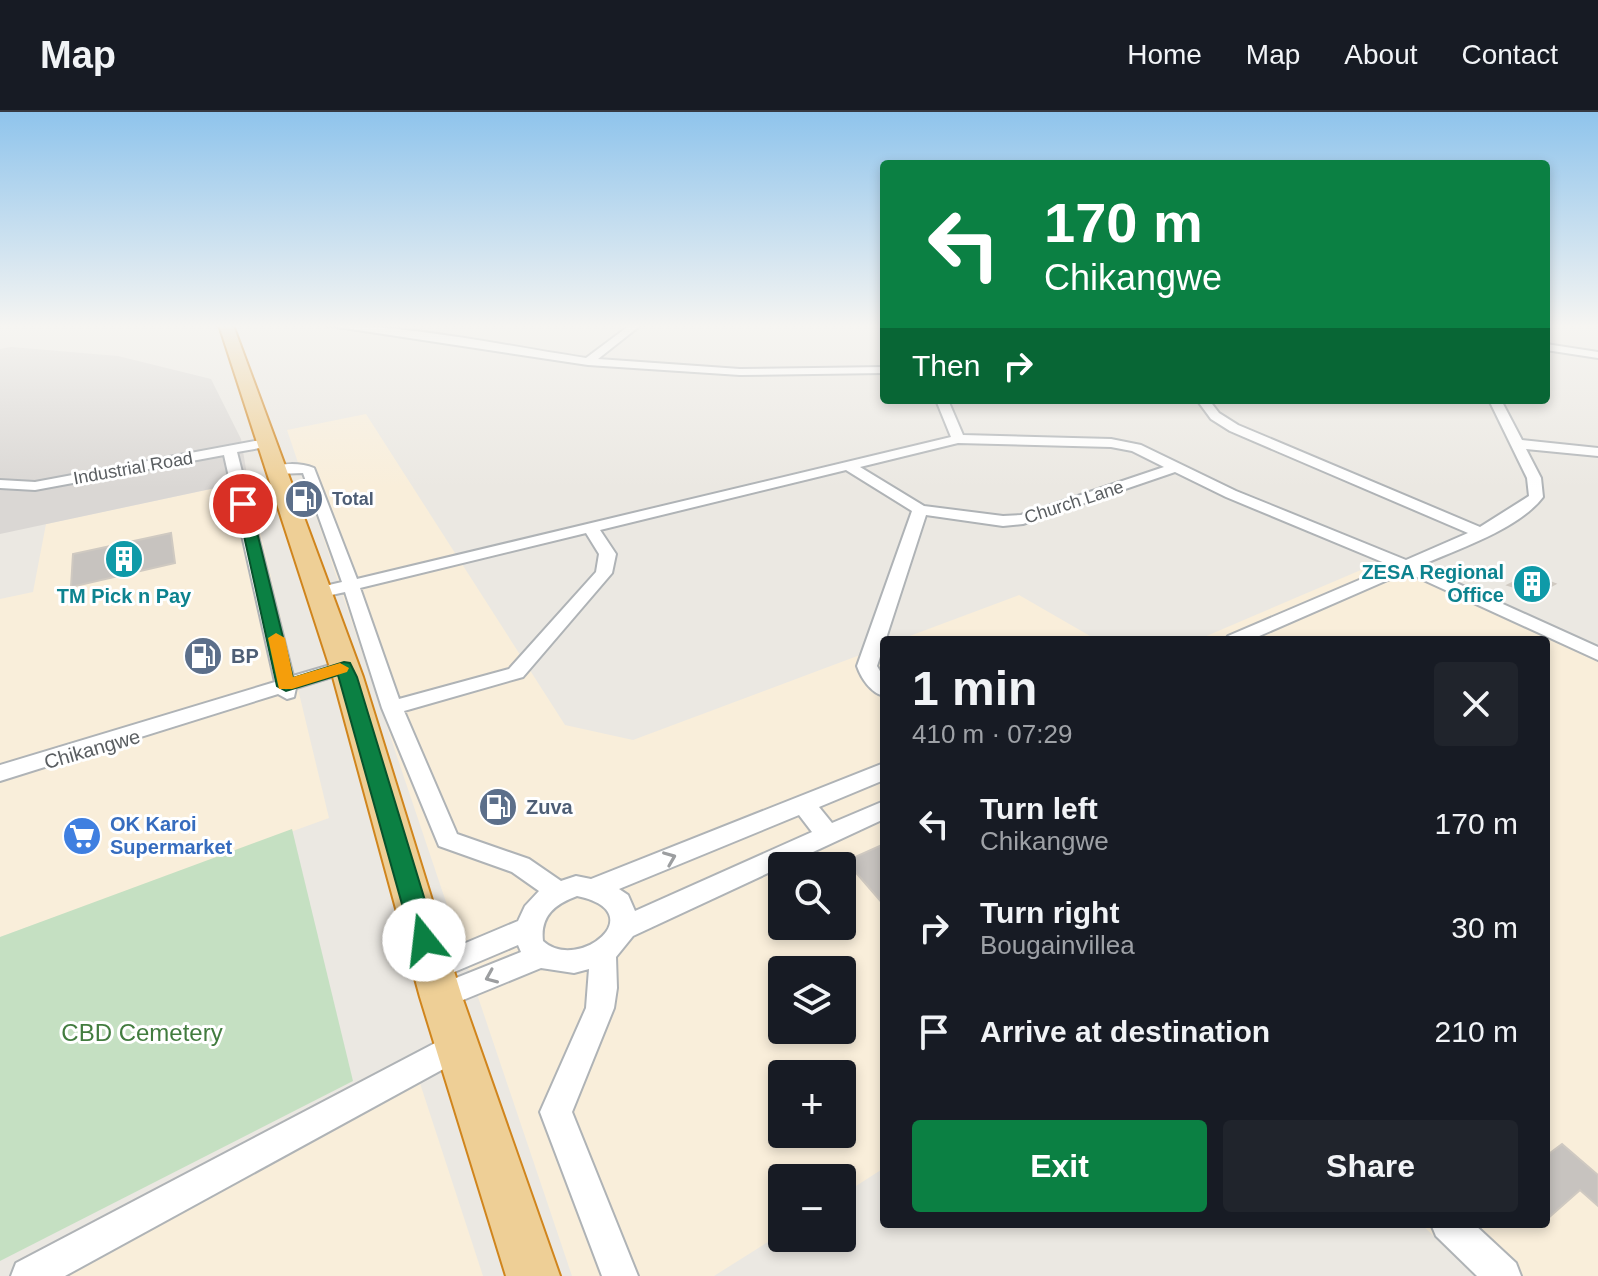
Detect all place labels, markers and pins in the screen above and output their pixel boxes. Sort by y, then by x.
pin [209,470,277,538]
fuel station icon: Total [283,478,325,520]
place label: Total [332,489,374,509]
building icon: TM Pick n Pay [103,538,145,580]
place label: ZESA Regional Office [1361,561,1504,606]
building icon: ZESA Regional Office [1511,563,1553,605]
place label: TM Pick n Pay [57,585,192,607]
fuel station icon: BP [182,635,224,677]
place label: BP [231,645,259,667]
fuel station icon: Zuva [477,786,519,828]
place label: Zuva [526,796,574,818]
place label: OK Karoi Supermarket [110,813,233,858]
supermarket icon: OK Karoi Supermarket [61,815,103,857]

